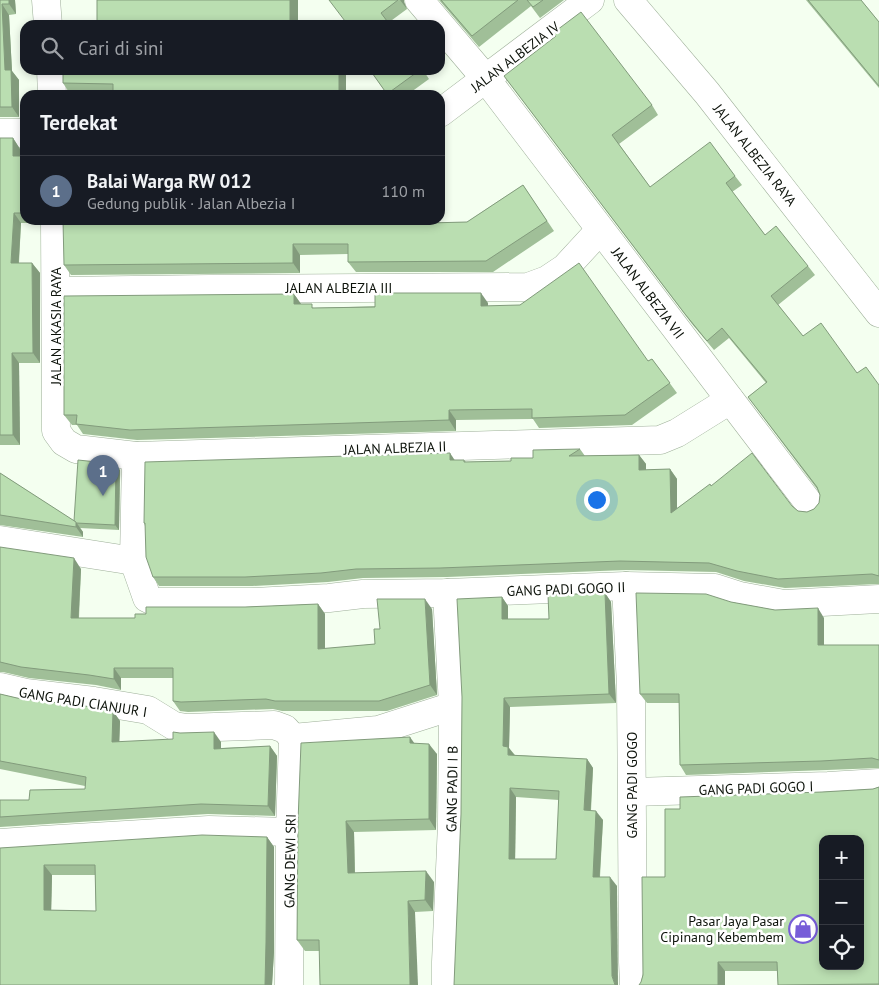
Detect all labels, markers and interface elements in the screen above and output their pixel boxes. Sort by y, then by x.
street label: JALAN ALBEZIA IV [466,18,563,97]
search box [20,20,445,75]
icon: search [38,34,66,62]
text: Cari di sini [78,36,164,60]
street label: JALAN ALBEZIA RAYA [709,99,801,210]
text: Terdekat [40,109,117,136]
text: Balai Warga RW 012 [87,169,252,193]
text: 1 [51,181,61,201]
text: 110 m [382,181,425,201]
text: Gedung publik · Jalan Albezia I [87,193,295,213]
street label: JALAN ALBEZIA VII [607,243,688,342]
street label: JALAN AKASIA RAYA [47,266,65,386]
street label: JALAN ALBEZIA III [285,279,392,297]
street label: JALAN ALBEZIA II [342,437,447,459]
pin: 1 [87,455,119,496]
your location [584,487,610,513]
street label: GANG PADI GOGO II [506,578,626,600]
street label: GANG PADI CIANJUR I [18,683,148,721]
street label: GANG PADI GOGO [623,732,641,838]
street label: GANG PADI I B [442,746,462,832]
street label: GANG PADI GOGO I [698,777,814,799]
street label: GANG DEWI SRI [280,814,300,908]
map controls [819,835,864,970]
button: + [819,835,864,880]
button: − [819,880,864,925]
place label: Pasar Jaya Pasar Cipinang Kebembem [660,912,784,946]
shop icon: Pasar Jaya Pasar Cipinang Kebembem [788,914,818,944]
button: locate [819,925,864,970]

